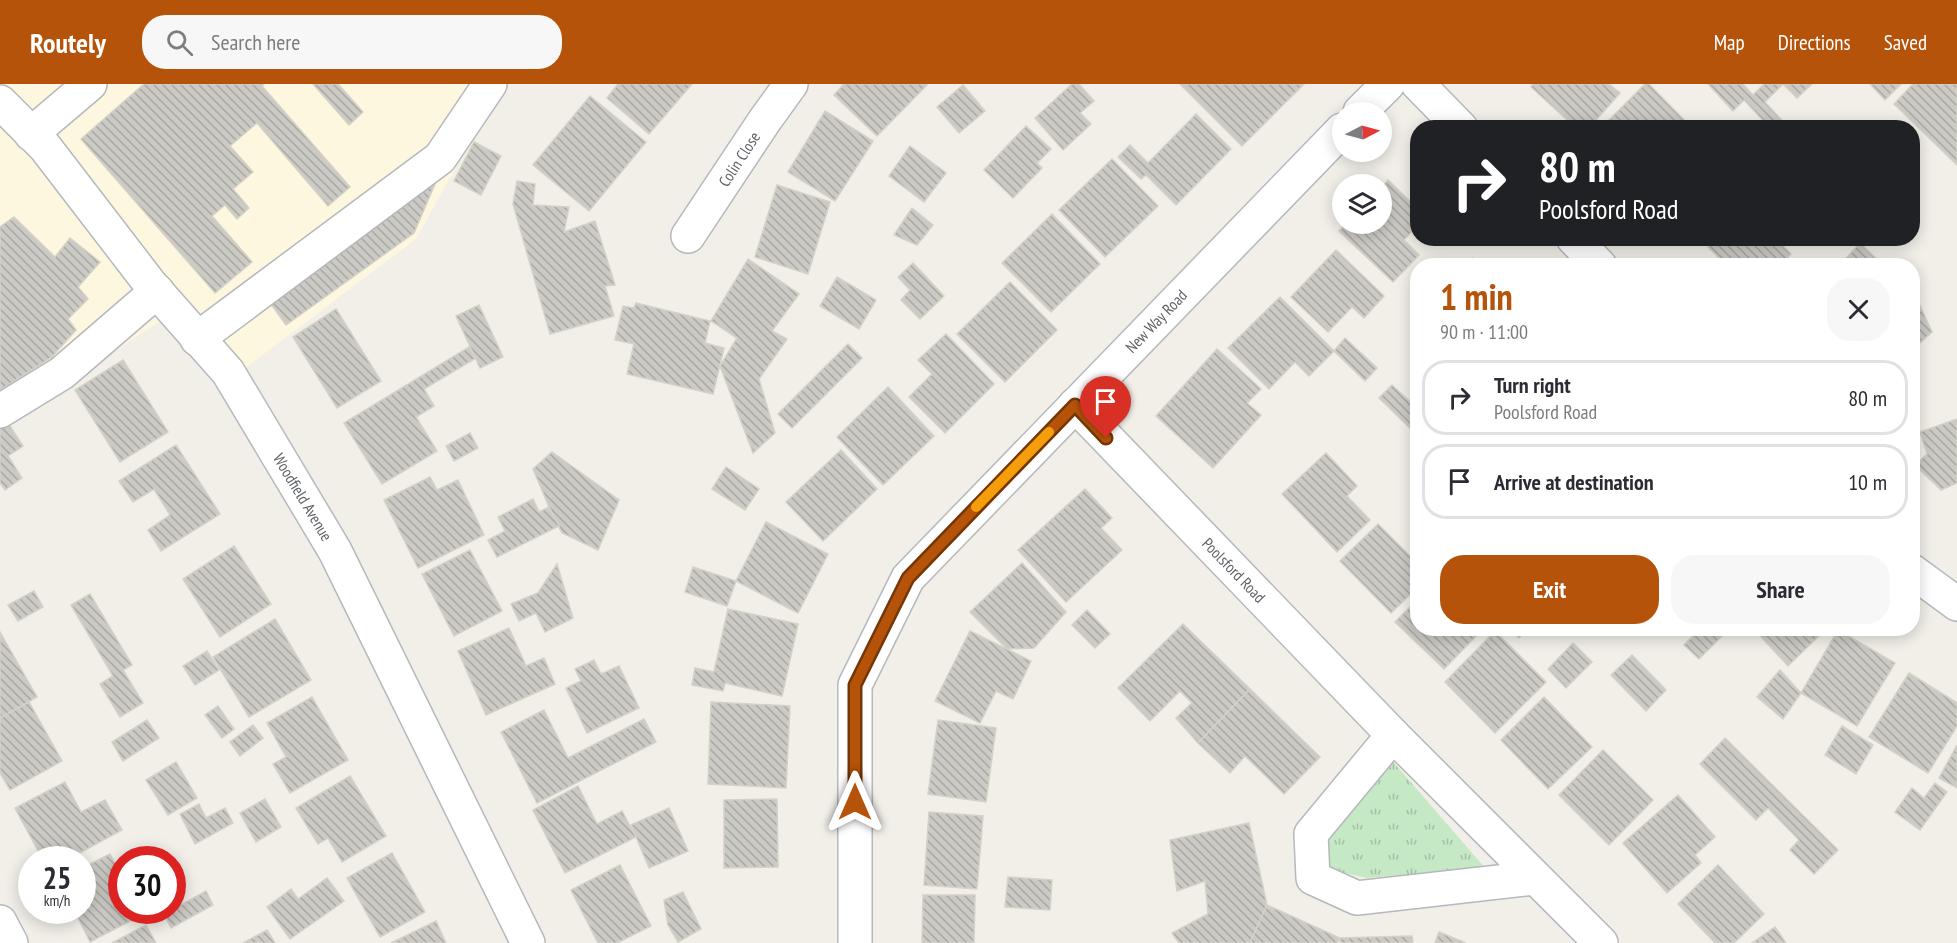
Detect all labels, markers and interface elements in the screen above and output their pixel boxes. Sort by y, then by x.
search box [142,15,562,69]
text: Routely [30,24,106,61]
icon: search [163,26,196,59]
text: Search here [211,28,300,56]
text: Map [1714,29,1745,56]
text: Directions [1778,29,1851,56]
text: Saved [1884,29,1927,56]
north arrow [1332,102,1392,162]
map controls [1332,102,1392,234]
street label: Colin Close [714,128,764,190]
text: 80 m [1539,139,1616,194]
icon: right [1440,144,1518,222]
button: layers [1332,174,1392,234]
text: Poolsford Road [1539,192,1678,226]
text: 1 min [1440,273,1513,320]
button: close [1827,278,1890,341]
street label: New Way Road [1121,285,1191,357]
text: 90 m · 11:00 [1440,319,1528,345]
text: Turn right [1494,371,1571,399]
pin [1080,376,1131,438]
icon: right [1443,381,1476,414]
text: 80 m [1848,384,1887,412]
icon: arrive [1089,385,1122,418]
text: Poolsford Road [1494,399,1597,425]
street label: Woodfield Avenue [269,450,337,544]
icon: arrive [1443,465,1476,498]
text: Arrive at destination [1494,468,1654,496]
text: 10 m [1848,468,1887,496]
street label: Poolsford Road [1198,533,1270,607]
button: Exit [1440,555,1659,624]
button: Share [1671,555,1890,624]
position arrow [823,770,887,834]
speed limit sign: 30 [108,846,186,924]
text: 25 [43,858,71,897]
text: km/h [44,891,70,910]

